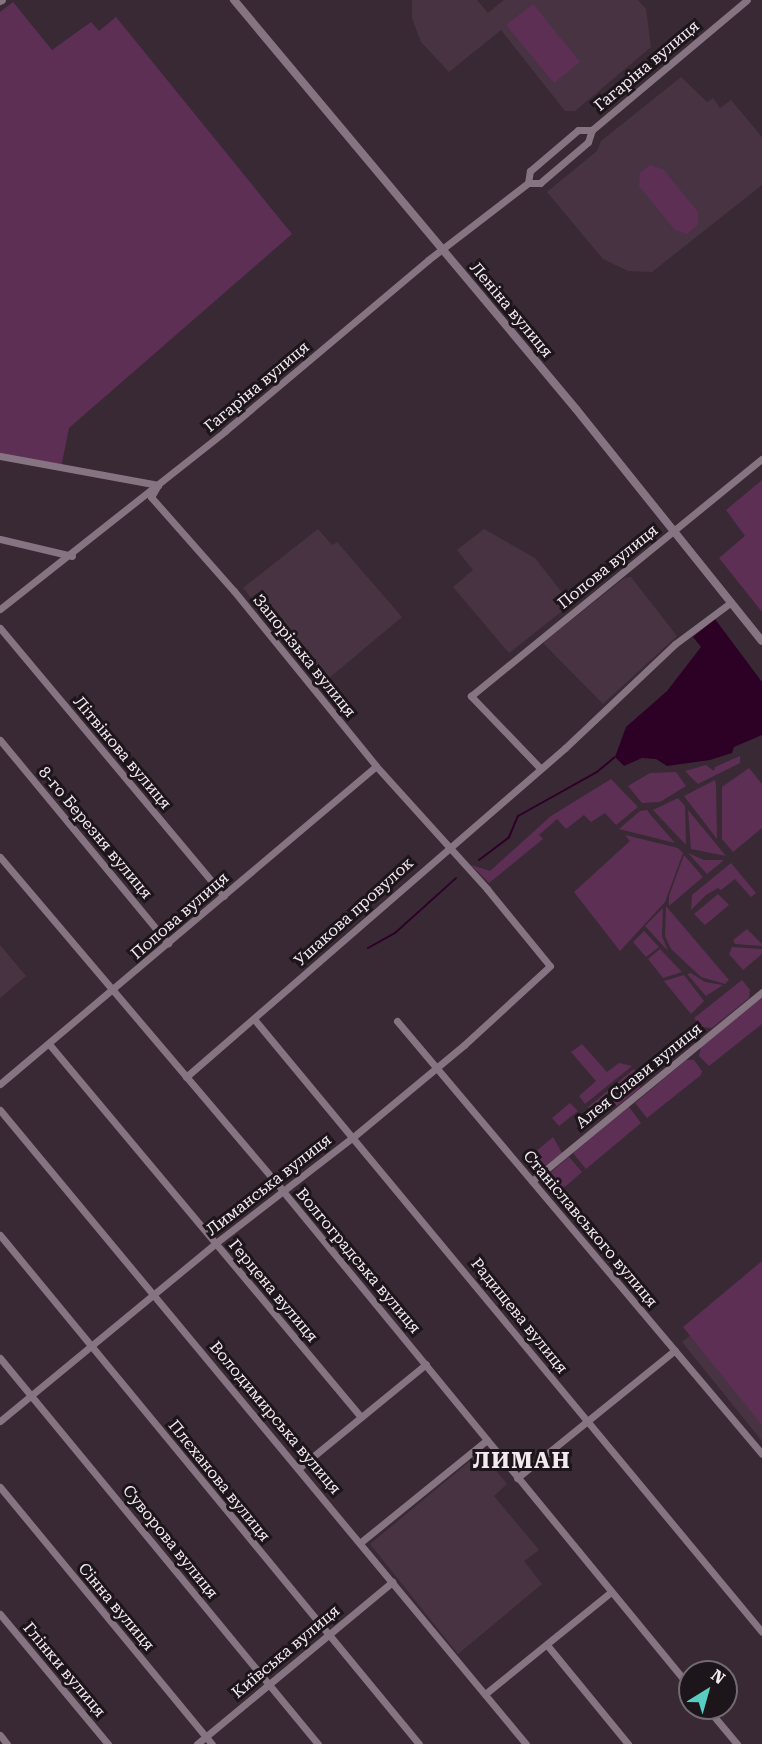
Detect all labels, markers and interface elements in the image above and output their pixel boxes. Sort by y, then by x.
street label: Гагаріна вулиця [591,17,703,115]
street label: Леніна вулиця [466,259,556,361]
street label: Гагаріна вулиця [201,338,313,436]
street label: Попова вулиця [554,521,662,613]
street label: Запорізька вулиця [249,591,359,721]
street label: Літвінова вулиця [69,693,175,813]
street label: 8-го Березня вулиця [34,763,156,903]
street label: Ушакова провулок [291,854,417,970]
street label: Попова вулиця [127,868,233,964]
street label: Алея Слави вулиця [572,1019,706,1133]
street label: Лиманська вулиця [203,1130,335,1240]
street label: Станіславського вулиця [519,1147,661,1311]
street label: Волгоградська вулиця [292,1184,424,1338]
street label: Герцена вулиця [224,1236,322,1346]
street label: Радищева вулиця [467,1254,571,1378]
street label: Володимирська вулиця [205,1338,345,1498]
street label: Плєханова вулиця [164,1416,274,1546]
district label: ЛИМАН [473,1448,571,1474]
street label: Суворова вулиця [118,1481,222,1603]
street label: Сінна вулиця [74,1559,158,1655]
street label: Київська вулиця [228,1601,344,1703]
street label: Глінки вулиця [19,1619,109,1721]
north arrow [678,1660,738,1720]
text: N [707,1666,729,1688]

